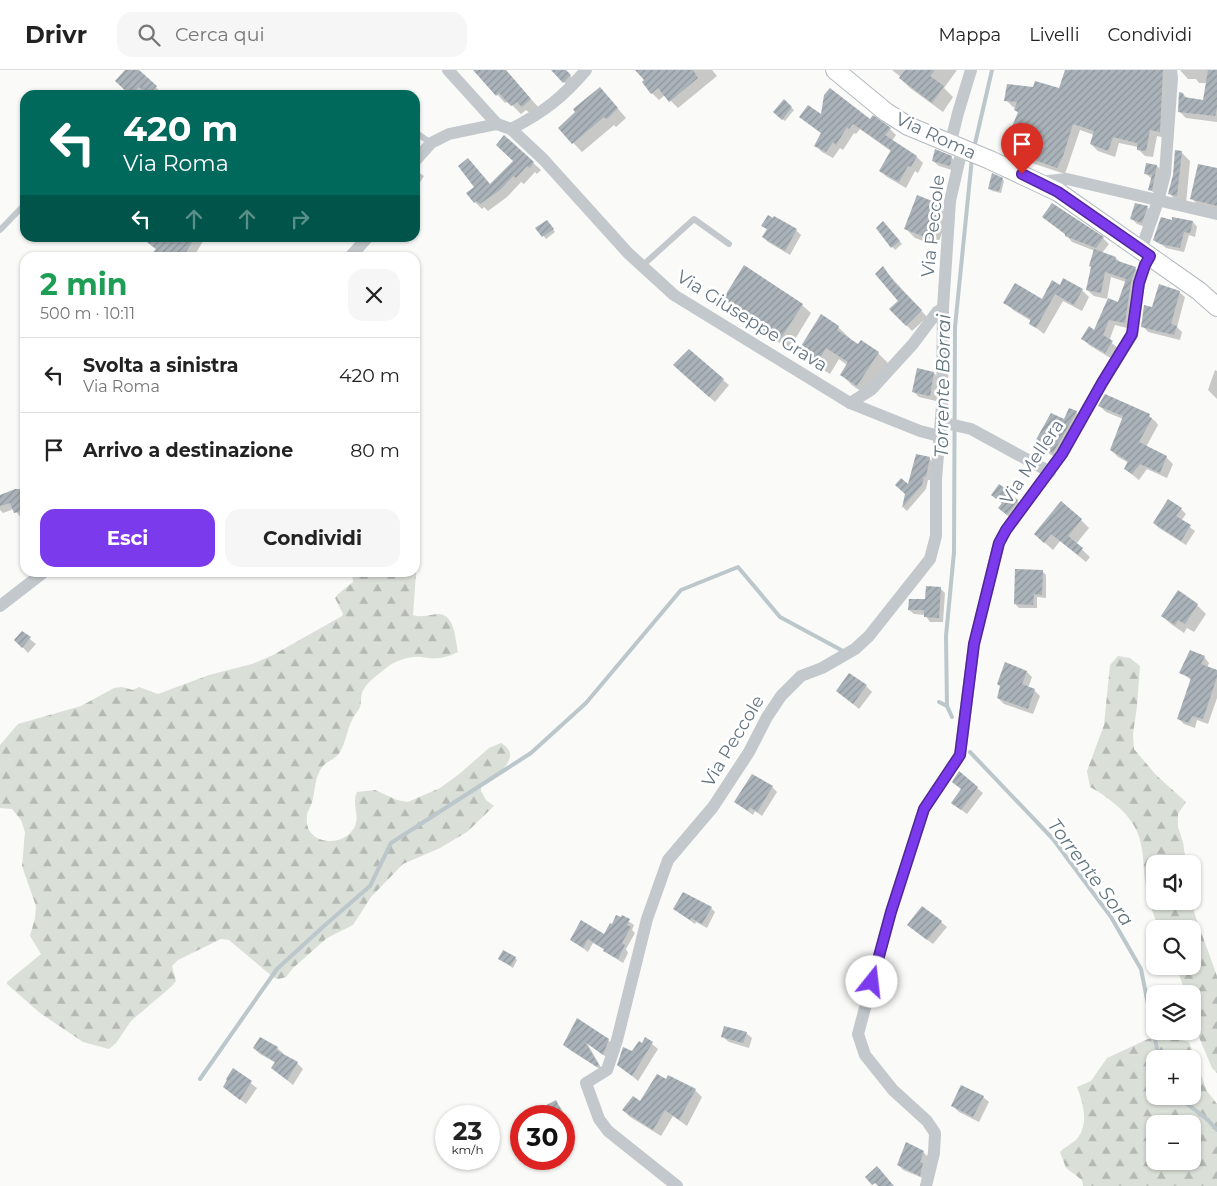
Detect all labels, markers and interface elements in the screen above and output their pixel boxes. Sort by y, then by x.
search box [117,12,467,57]
text: Drivr [25,20,87,49]
icon: search [135,21,163,49]
text: Cerca qui [175,23,265,46]
text: Mappa [938,24,1001,46]
text: Livelli [1029,24,1080,46]
text: Condividi [1108,24,1192,46]
text: 420 m [123,107,238,150]
street label: Via Roma [892,108,980,164]
icon: left [40,110,105,175]
pin [1001,123,1043,174]
icon: arrive [1008,130,1036,158]
text: Via Roma [123,150,229,177]
street label: Via Peccole [917,174,949,278]
icon: left [127,205,155,233]
icon: ahead [180,205,208,233]
icon: ahead [233,205,261,233]
icon: right [286,205,314,233]
text: 2 min [40,266,127,303]
street label: Via Giuseppe Grava [672,266,832,376]
button: close [348,269,400,321]
text: 500 m · 10:11 [40,304,135,323]
water label: Torrente Borrai [930,313,955,458]
text: Svolta a sinistra [83,354,238,377]
icon: left [40,361,68,389]
text: 420 m [339,364,400,387]
text: Via Roma [83,377,160,396]
street label: Via Mellera [995,415,1069,509]
icon: arrive [40,436,68,464]
text: Arrivo a destinazione [83,439,293,462]
text: 80 m [350,439,400,462]
button: Esci [40,509,215,567]
button: Condividi [225,509,400,567]
street label: Via Peccole [697,691,769,791]
water label: Torrente Sora [1043,814,1139,931]
map controls [1146,855,1201,1170]
button: sound [1146,855,1201,910]
button: search [1146,920,1201,975]
position arrow [845,955,897,1007]
button: layers [1146,985,1201,1040]
button: + [1146,1050,1201,1105]
speed limit sign: 30 [510,1105,575,1170]
button: − [1146,1115,1201,1170]
text: 23 [453,1116,482,1146]
text: km/h [451,1142,484,1157]

